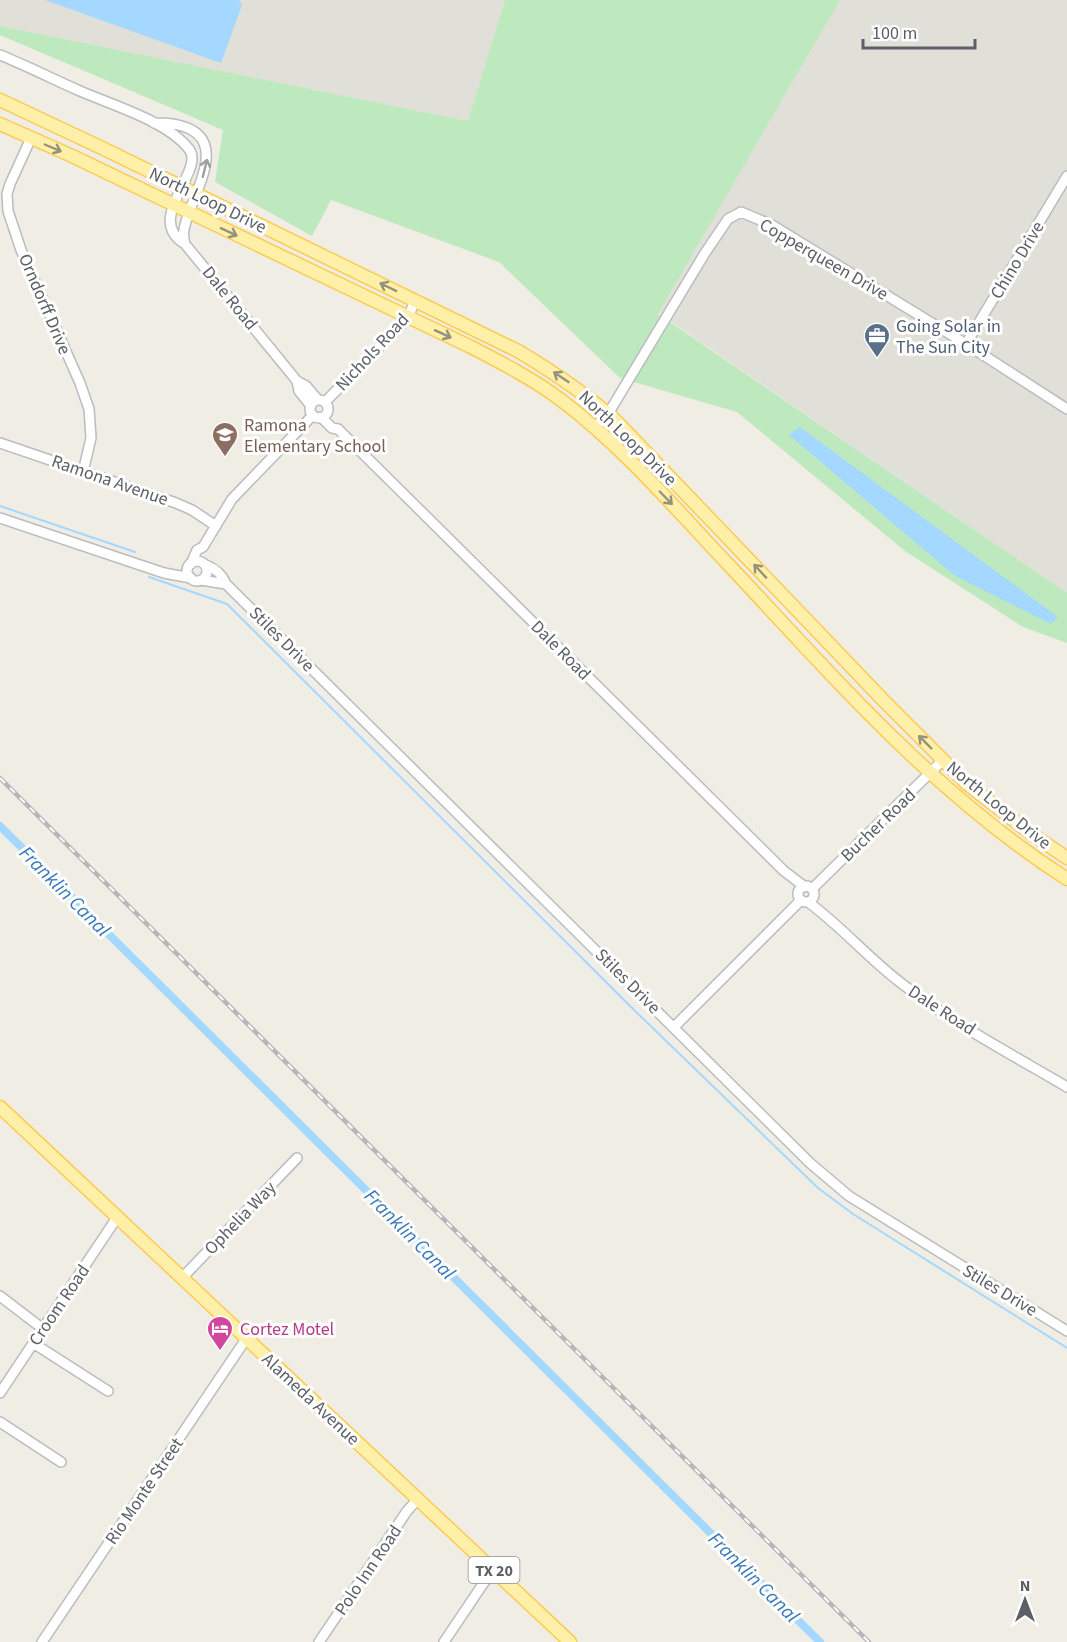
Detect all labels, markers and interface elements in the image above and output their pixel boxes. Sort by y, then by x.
scale bar [863,12,976,50]
text: 100 m [872,21,917,46]
one-way arrow [44,143,62,154]
one-way arrow [199,159,211,178]
street label: North Loop Drive [145,161,271,240]
street label: Copperqueen Drive [755,212,893,307]
street label: Chino Drive [984,217,1051,304]
one-way arrow [220,227,238,239]
street label: Orndorff Drive [12,250,77,358]
street label: Dale Road [196,261,263,336]
one-way arrow [379,280,397,292]
street label: Nichols Road [330,308,415,397]
place label: Going Solar in The Sun City [896,314,1001,360]
office icon: Going Solar in The Sun City [862,321,892,359]
one-way arrow [434,328,452,340]
one-way arrow [553,371,569,383]
street label: North Loop Drive [573,385,682,492]
place label: Ramona Elementary School [244,413,386,459]
school or university icon: Ramona Elementary School [210,420,240,458]
street label: Ramona Avenue [48,449,172,512]
one-way arrow [658,491,673,506]
one-way arrow [752,564,767,579]
street label: Stiles Drive [243,601,320,678]
street label: Dale Road [525,615,596,686]
one-way arrow [917,734,932,749]
street label: North Loop Drive [941,755,1056,855]
street label: Bucher Road [835,783,921,868]
water label: Franklin Canal [12,840,116,944]
street label: Stiles Drive [589,943,666,1020]
street label: Dale Road [903,979,980,1042]
street label: Ophelia Way [199,1176,282,1261]
water label: Franklin Canal [357,1183,461,1287]
street label: Stiles Drive [958,1258,1042,1323]
street label: Croom Road [23,1260,96,1351]
hotel icon: Cortez Motel [205,1314,235,1352]
place label: Cortez Motel [240,1317,334,1342]
street label: Alameda Avenue [256,1347,365,1451]
street label: Rio Monte Street [99,1433,189,1550]
street label: Polo Inn Road [329,1520,408,1620]
water label: Franklin Canal [701,1526,805,1630]
road number: TX 20 [468,1557,520,1583]
north arrow [995,1570,1055,1630]
text: N [1020,1575,1030,1597]

